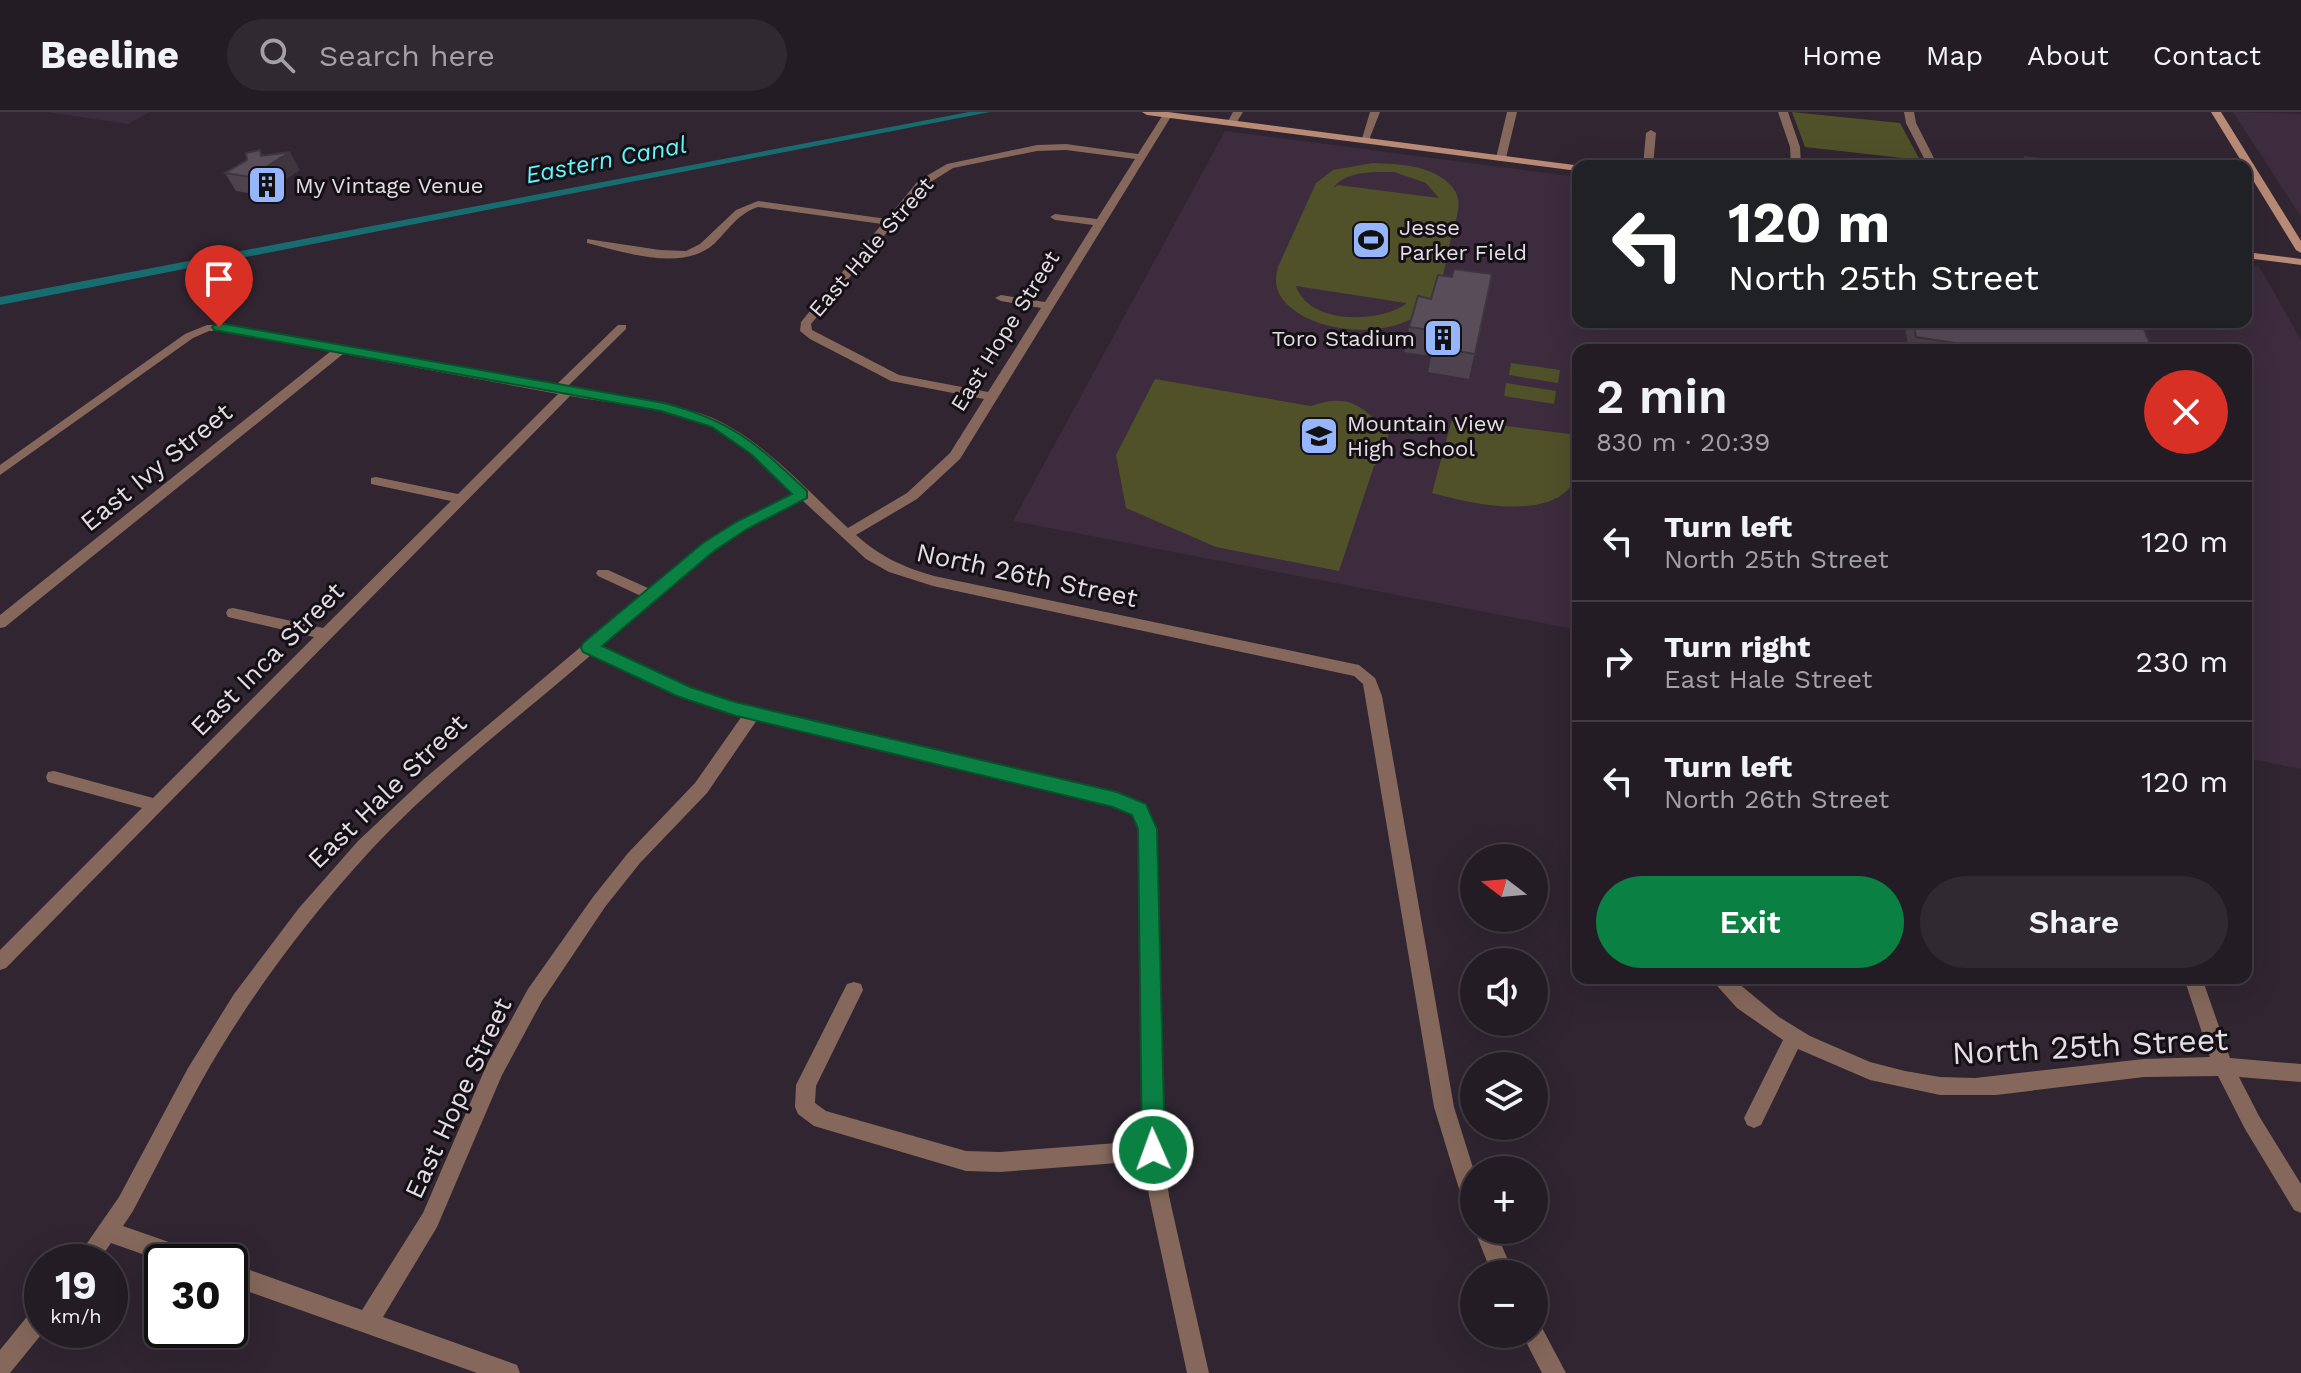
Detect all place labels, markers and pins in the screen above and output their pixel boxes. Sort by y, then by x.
building icon: My Vintage Venue [246,164,288,206]
place label: My Vintage Venue [295,173,484,198]
place label: Jesse Parker Field [1399,215,1527,265]
sports icon: Jesse Parker Field [1350,219,1392,261]
pin [185,245,253,327]
building icon: Toro Stadium [1422,317,1464,359]
place label: Toro Stadium [1272,326,1415,351]
place label: Mountain View High School [1347,411,1505,461]
school or university icon: Mountain View High School [1298,415,1340,457]

